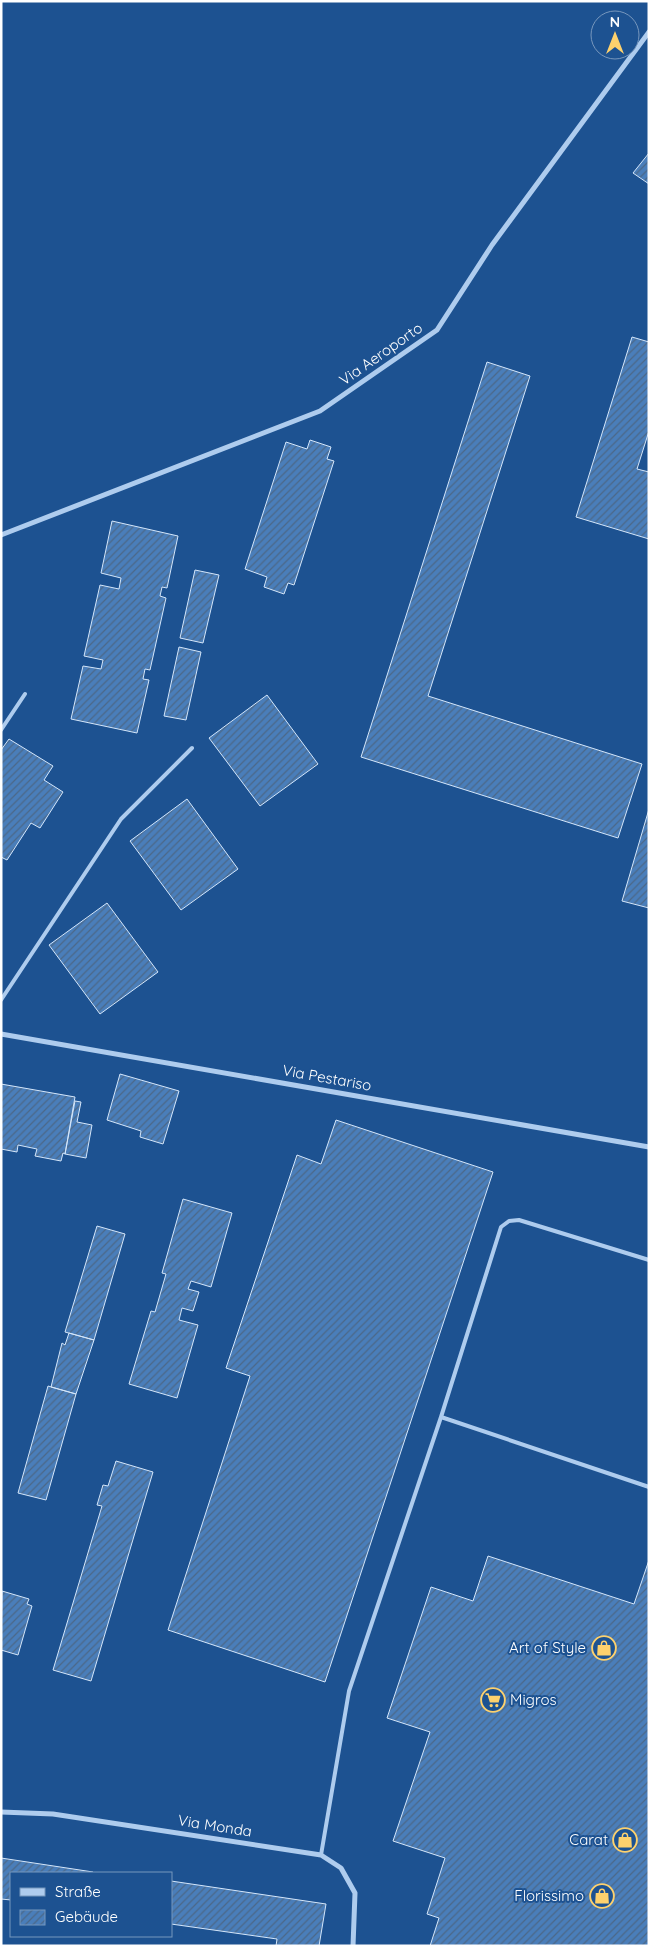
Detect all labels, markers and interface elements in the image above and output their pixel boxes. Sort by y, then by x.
north arrow [590,10,640,60]
text: N [610,13,620,31]
street label: Via Aeroporto [336,318,426,389]
street label: Via Pestariso [281,1060,373,1095]
shop icon: Art of Style [591,1635,617,1661]
place label: Art of Style [509,1638,586,1657]
supermarket icon: Migros [480,1687,506,1713]
place label: Migros [510,1690,557,1709]
street label: Via Monda [177,1810,253,1841]
shop icon: Carat [612,1827,638,1853]
place label: Carat [569,1830,608,1849]
legend [10,1872,172,1937]
text: Straße [55,1882,101,1901]
shop icon: Florissimo [589,1883,615,1909]
place label: Florissimo [514,1886,584,1905]
text: Gebäude [55,1907,118,1926]

